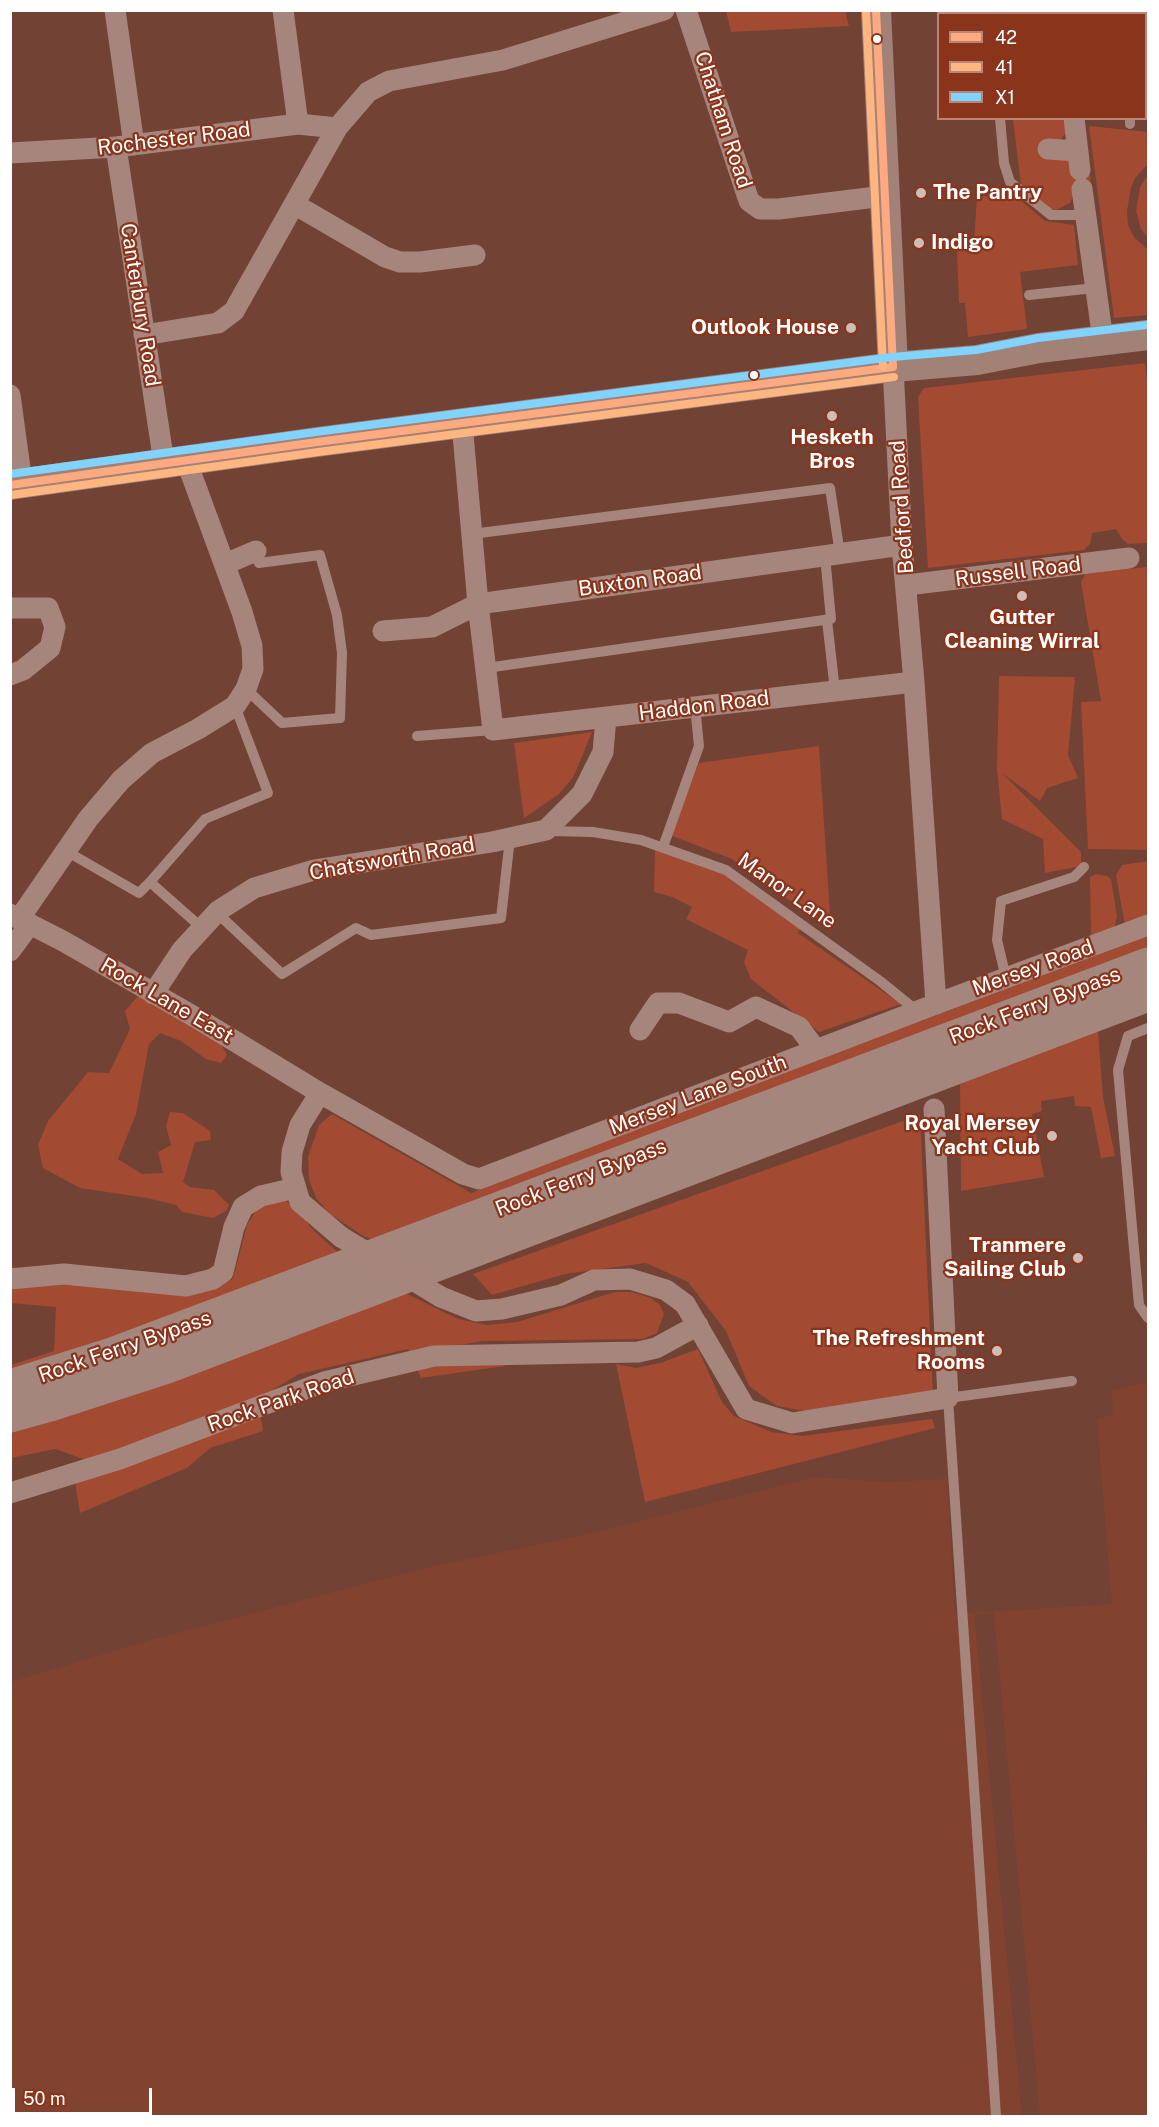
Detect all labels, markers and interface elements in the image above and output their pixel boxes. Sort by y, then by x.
legend [937,12,1147,120]
text: 42 [995,27,1017,48]
unlabelled marker [871,33,883,45]
street label: Chatham Road [689,48,757,192]
text: 41 [995,57,1014,78]
text: X1 [995,87,1015,108]
street label: Rochester Road [96,117,252,161]
place label: The Pantry [933,180,1042,206]
marker: The Pantry [914,186,928,200]
street label: Canterbury Road [115,222,165,388]
place label: Indigo [931,230,993,256]
marker: Indigo [912,236,926,250]
place label: Outlook House [691,315,839,341]
marker: Outlook House [844,321,858,335]
unlabelled marker [748,369,760,381]
marker: Hesketh Bros [825,409,839,423]
place label: Hesketh Bros [790,425,874,475]
street label: Bedford Road [885,439,919,575]
street label: Russell Road [954,552,1082,592]
street label: Buxton Road [577,560,703,602]
marker: Gutter Cleaning Wirral [1015,589,1029,603]
place label: Gutter Cleaning Wirral [944,605,1100,655]
street label: Haddon Road [637,685,771,727]
street label: Chatsworth Road [307,832,477,886]
street label: Manor Lane [733,848,841,934]
street label: Mersey Road [969,934,1097,1002]
street label: Rock Lane East [96,953,238,1049]
street label: Rock Ferry Bypass [946,962,1124,1050]
street label: Mersey Lane South [606,1050,790,1140]
place label: Royal Mersey Yacht Club [905,1111,1040,1161]
marker: Royal Mersey Yacht Club [1045,1129,1059,1143]
street label: Rock Ferry Bypass [492,1134,670,1222]
place label: Tranmere Sailing Club [944,1233,1066,1283]
marker: Tranmere Sailing Club [1071,1251,1085,1265]
street label: Rock Ferry Bypass [35,1306,215,1388]
place label: The Refreshment Rooms [812,1326,985,1376]
marker: The Refreshment Rooms [990,1344,1004,1358]
street label: Rock Park Road [204,1364,358,1438]
scale bar [15,2076,154,2114]
text: 50 m [23,2088,66,2109]

